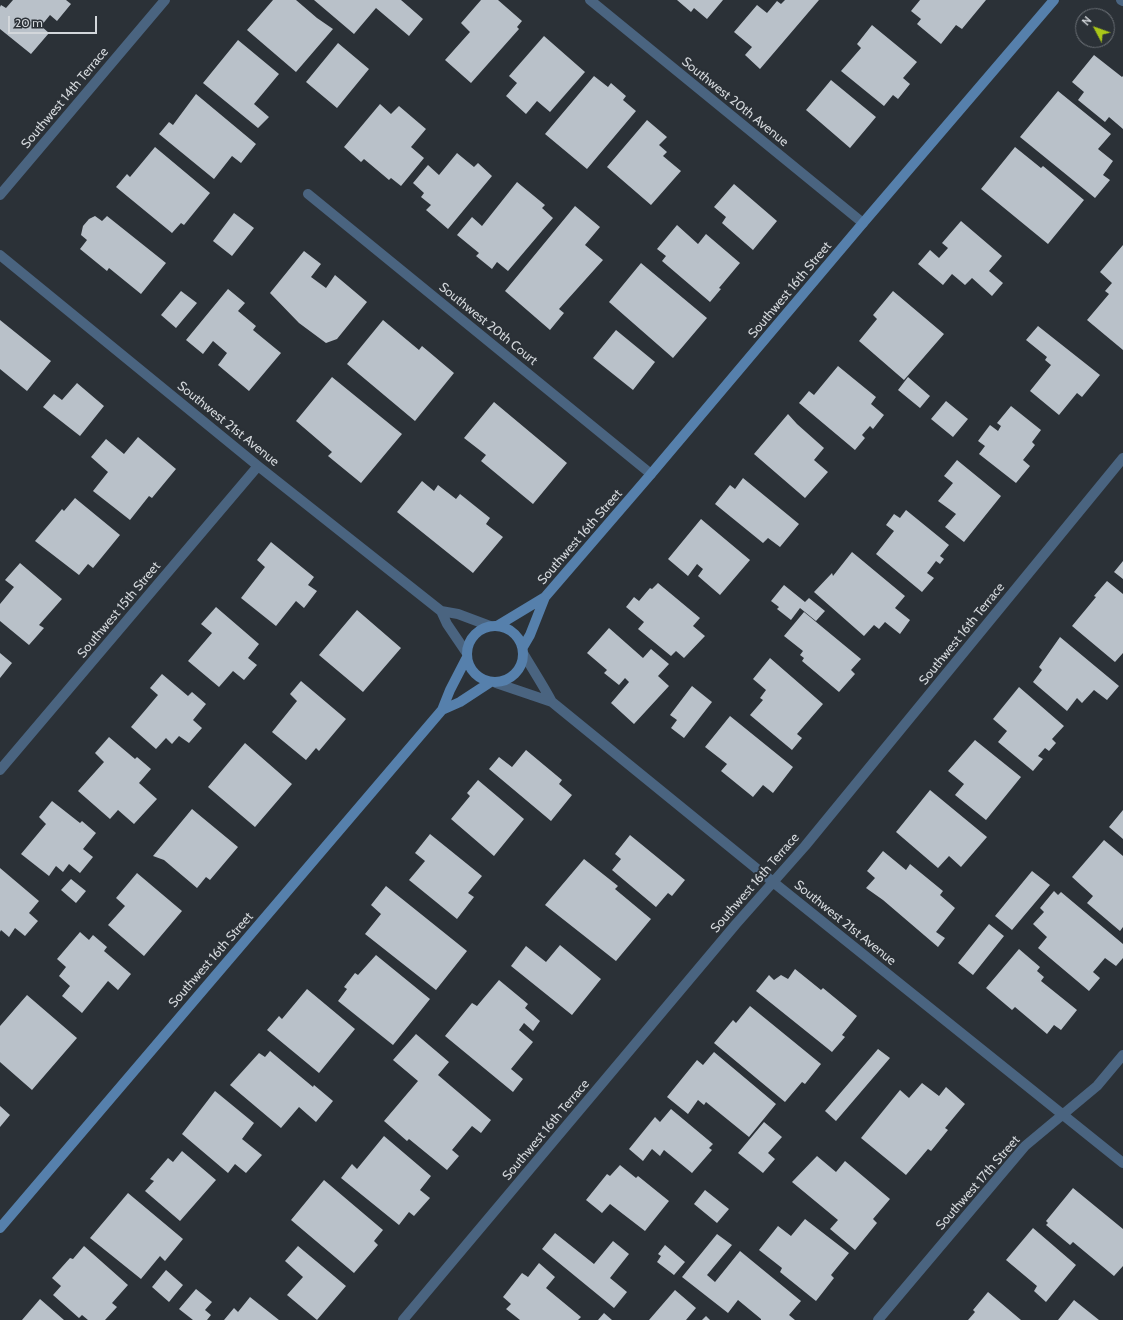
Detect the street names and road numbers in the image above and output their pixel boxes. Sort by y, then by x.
street label: Southwest 14th Terrace [18,44,112,152]
street label: Southwest 20th Avenue [678,54,792,150]
street label: Southwest 16th Street [745,239,835,341]
street label: Southwest 20th Court [436,280,540,368]
street label: Southwest 21st Avenue [174,378,282,470]
street label: Southwest 16th Street [534,486,626,588]
street label: Southwest 15th Street [74,559,164,661]
street label: Southwest 16th Terrace [916,580,1008,688]
street label: Southwest 16th Terrace [707,830,803,936]
street label: Southwest 21st Avenue [791,877,899,969]
street label: Southwest 16th Street [165,909,257,1011]
street label: Southwest 16th Terrace [499,1076,593,1184]
street label: Southwest 17th Street [933,1133,1023,1233]

